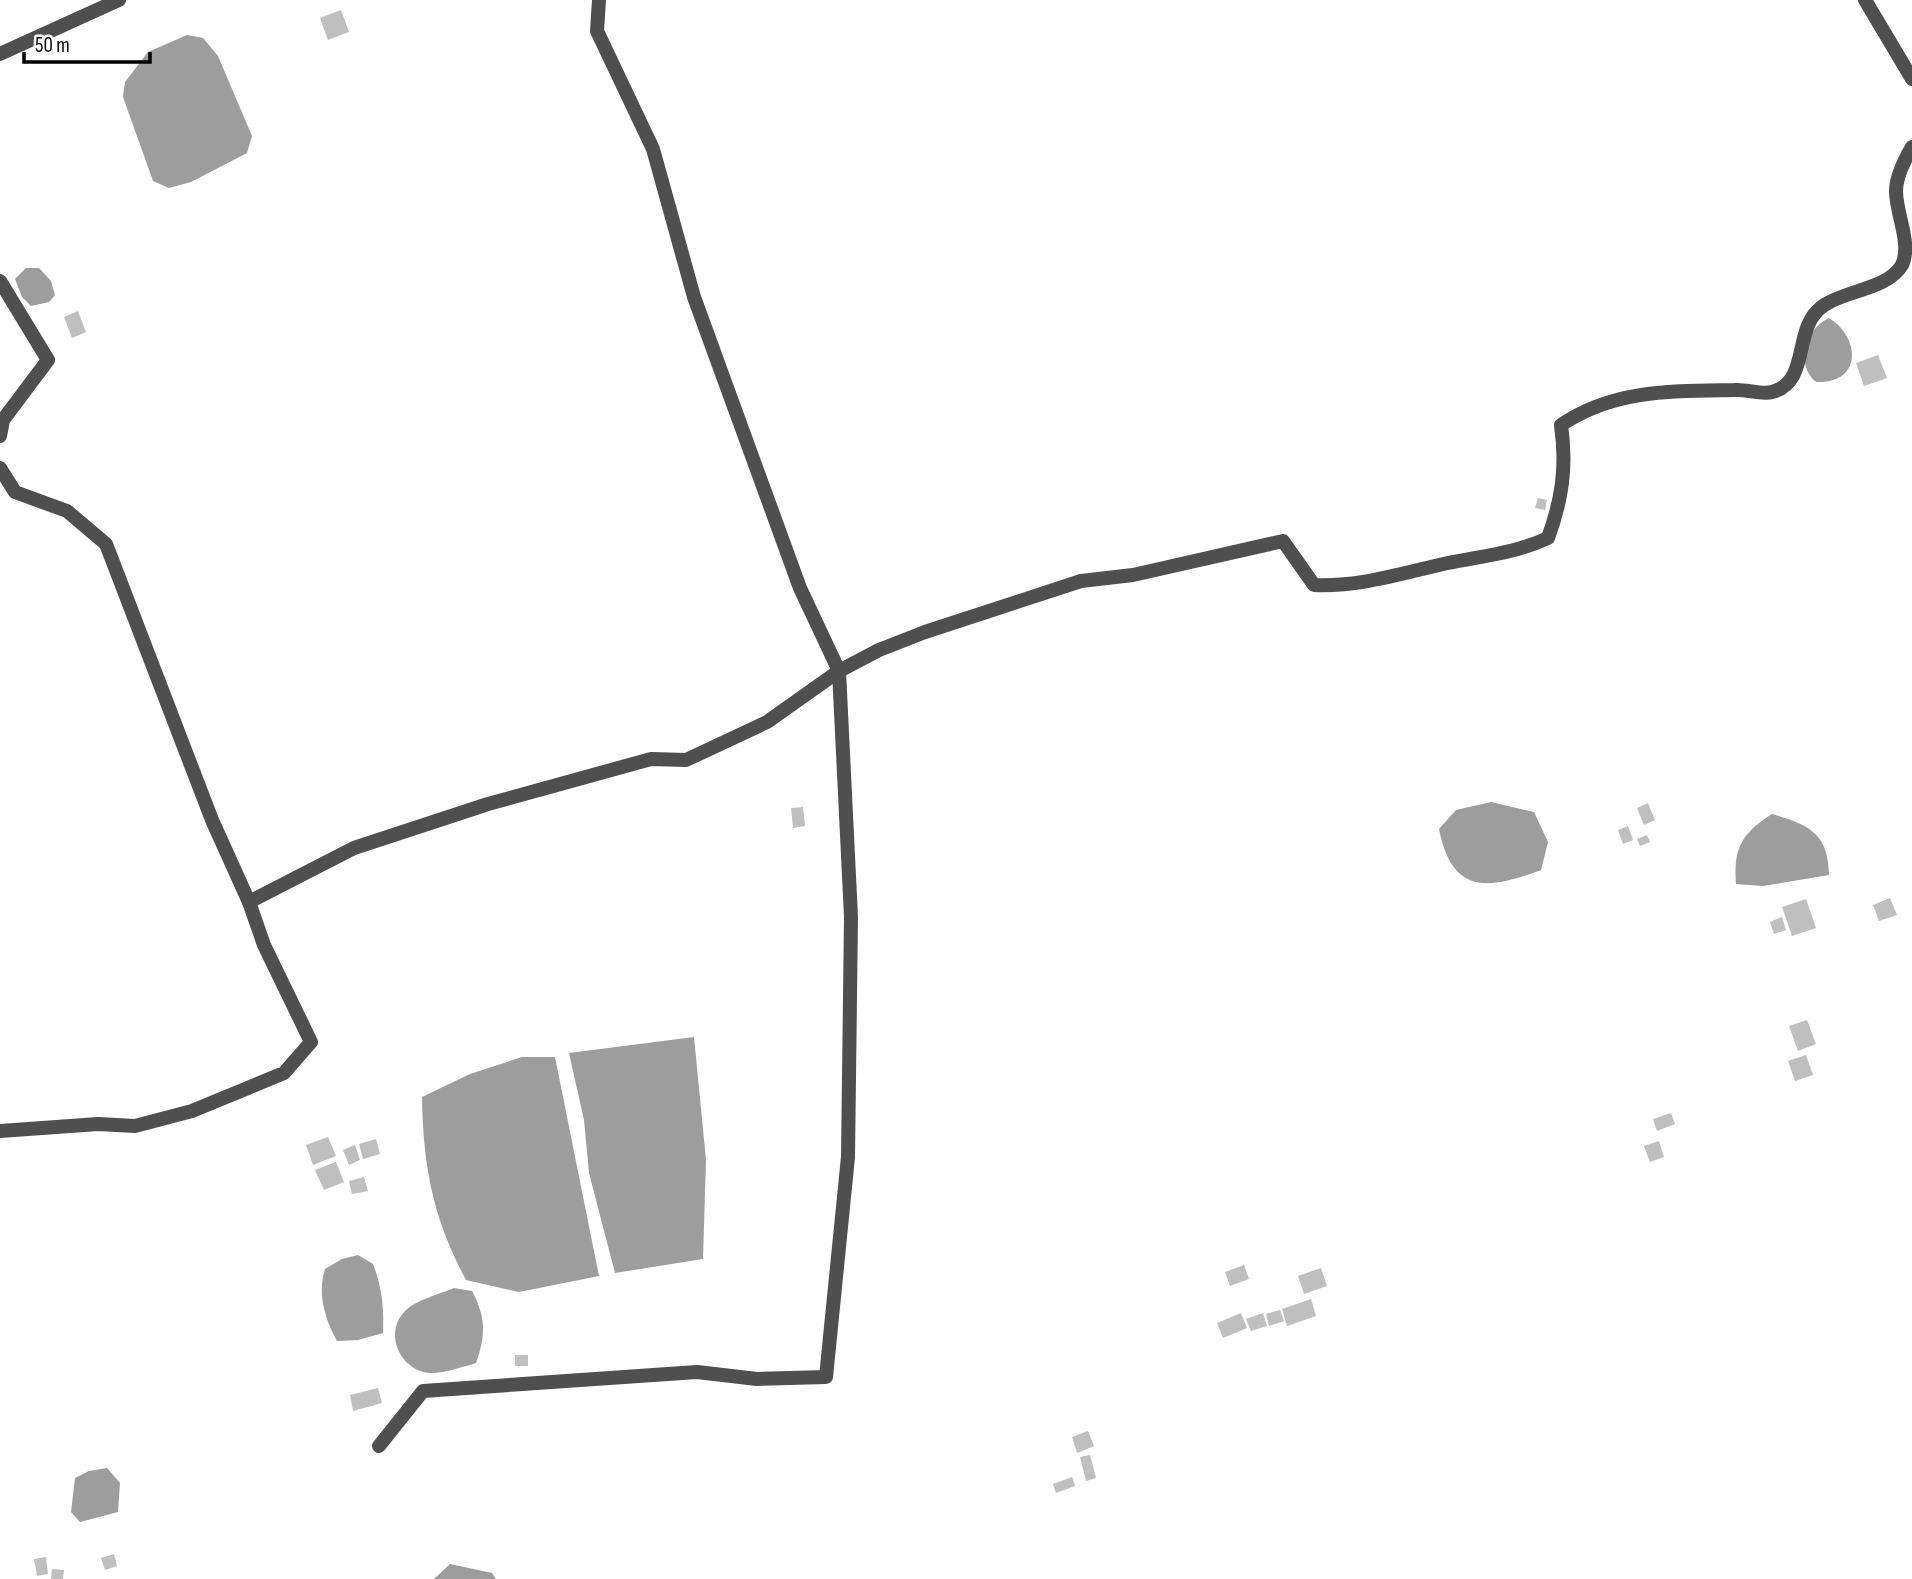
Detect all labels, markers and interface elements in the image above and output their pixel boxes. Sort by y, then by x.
scale bar [24,21,150,65]
text: 50 m [35,33,70,58]

